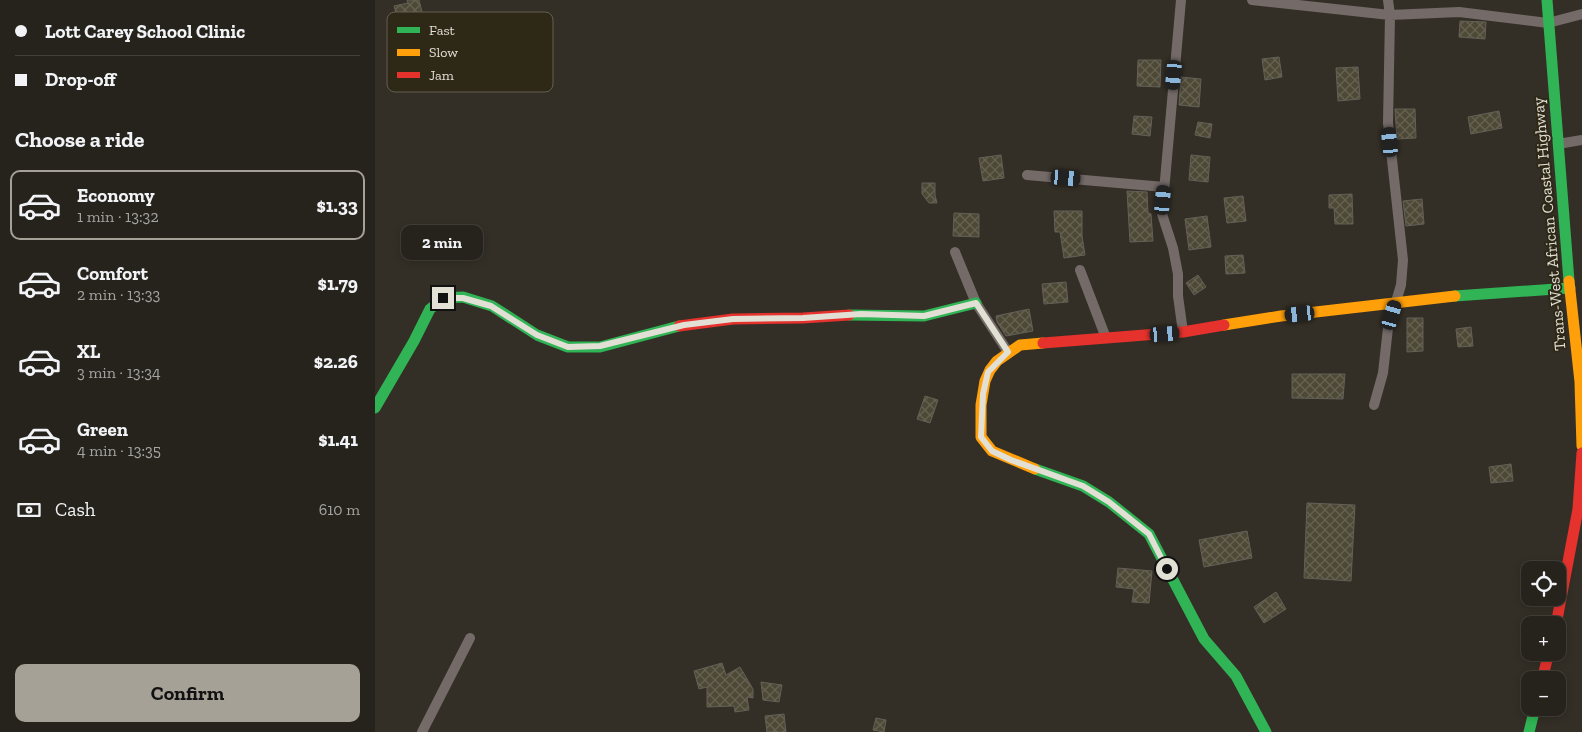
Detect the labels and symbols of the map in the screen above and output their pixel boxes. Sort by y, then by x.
legend [387,12,553,92]
text: Fast [429,22,456,39]
text: Slow [429,44,458,61]
car [1165,59,1182,91]
text: Jam [429,67,454,84]
street label: Trans-West African Coastal Highway [1528,96,1570,351]
car [1380,126,1399,158]
car [1050,169,1081,187]
car [1154,184,1171,216]
callout: 2 min [402,226,484,260]
route end [432,287,454,309]
car [1380,299,1403,331]
car [1284,305,1315,323]
car [1149,325,1180,343]
route start [1156,558,1178,580]

